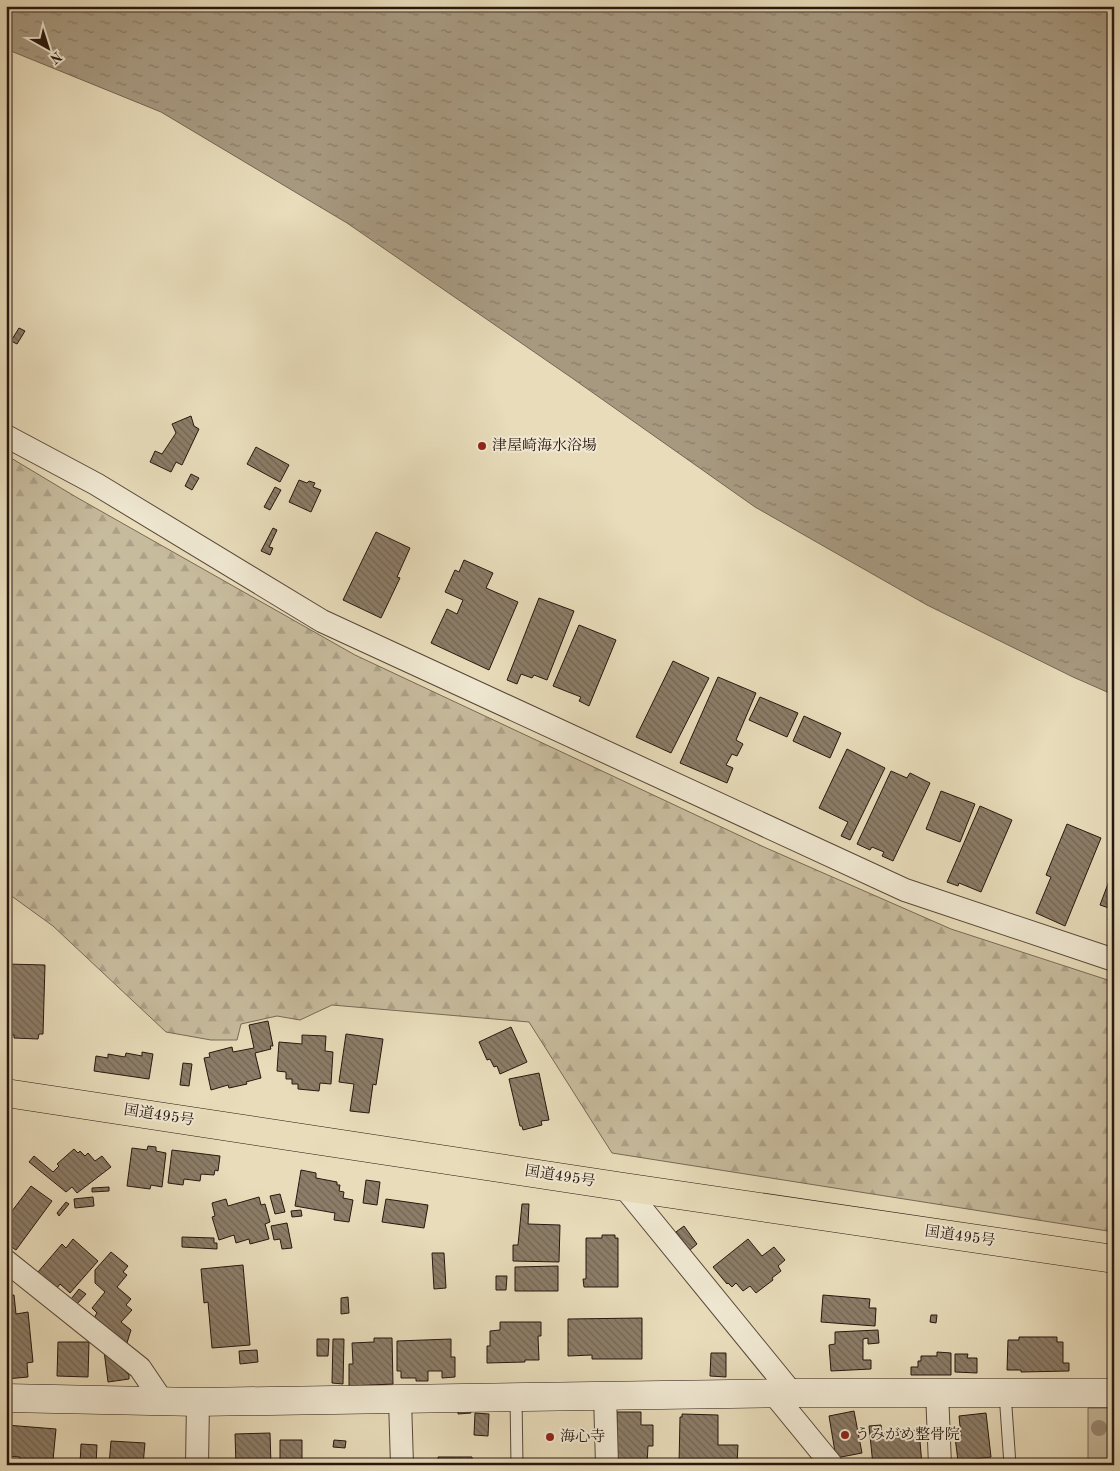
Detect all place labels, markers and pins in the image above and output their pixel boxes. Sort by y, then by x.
place label: 津屋崎海水浴場 [492,437,597,454]
marker: 津屋崎海水浴場 [476,440,488,452]
place label: うみがめ整骨院 [855,1426,960,1443]
place label: 海心寺 [560,1428,605,1445]
marker: うみがめ整骨院 [839,1429,851,1441]
marker: 海心寺 [544,1431,556,1443]

